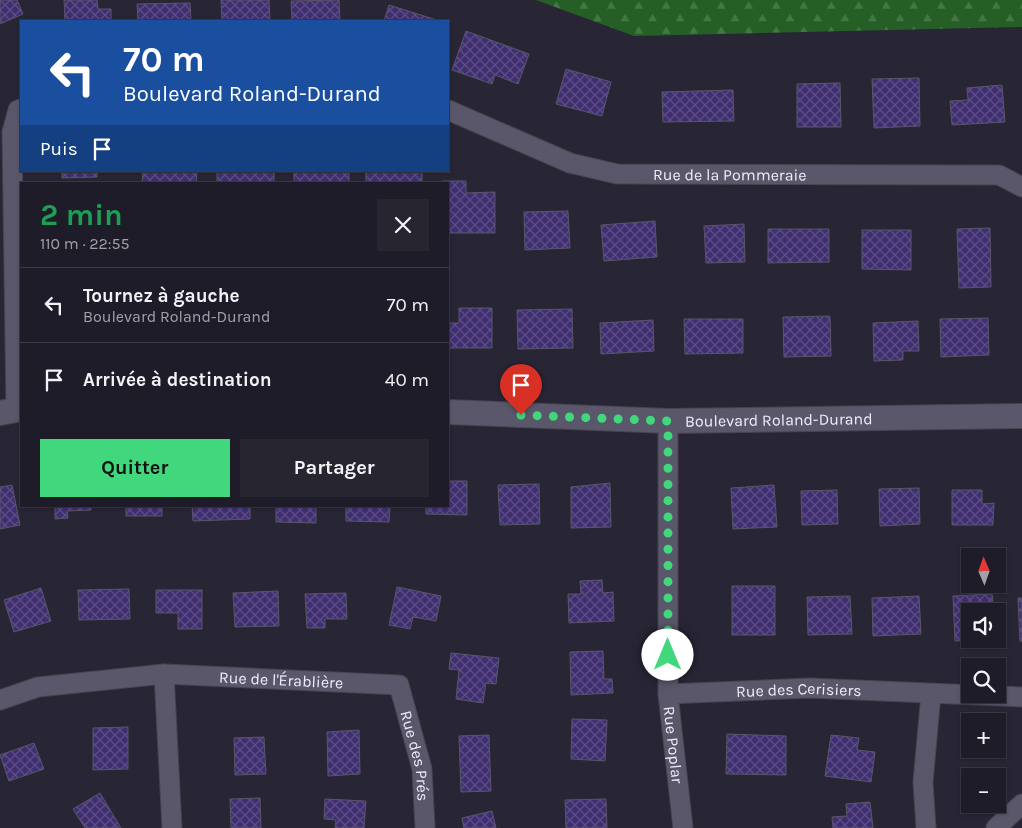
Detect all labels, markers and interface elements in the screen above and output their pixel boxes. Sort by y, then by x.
text: 70 m [123,39,205,80]
icon: left [40,40,105,105]
text: Boulevard Roland-Durand [123,81,381,107]
icon: arrive [88,135,116,163]
text: Puis [40,138,78,160]
street label: Rue de la Pommeraie [653,165,807,184]
text: 2 min [40,197,123,233]
button: close [377,199,429,251]
text: 110 m · 22:55 [40,234,130,253]
text: Tournez à gauche [83,285,240,307]
icon: left [40,291,68,319]
text: 70 m [387,294,429,316]
text: Boulevard Roland-Durand [83,307,271,326]
pin [500,364,542,415]
icon: arrive [40,366,68,394]
text: Arrivée à destination [83,369,272,391]
text: 40 m [385,369,429,391]
icon: arrive [507,371,535,399]
street label: Boulevard Roland-Durand [685,409,873,431]
button: Quitter [40,439,230,497]
button: Partager [240,439,429,497]
north arrow [961,548,1006,592]
map controls [961,548,1006,813]
button: sound [961,603,1006,648]
position arrow [641,628,693,680]
button: search [961,658,1006,703]
street label: Rue de l'Érablière [218,668,344,692]
street label: Rue des Cerisiers [736,679,862,701]
street label: Rue Poplar [659,705,687,785]
street label: Rue des Prés [396,708,433,802]
button: + [961,713,1006,758]
button: − [961,768,1006,813]

